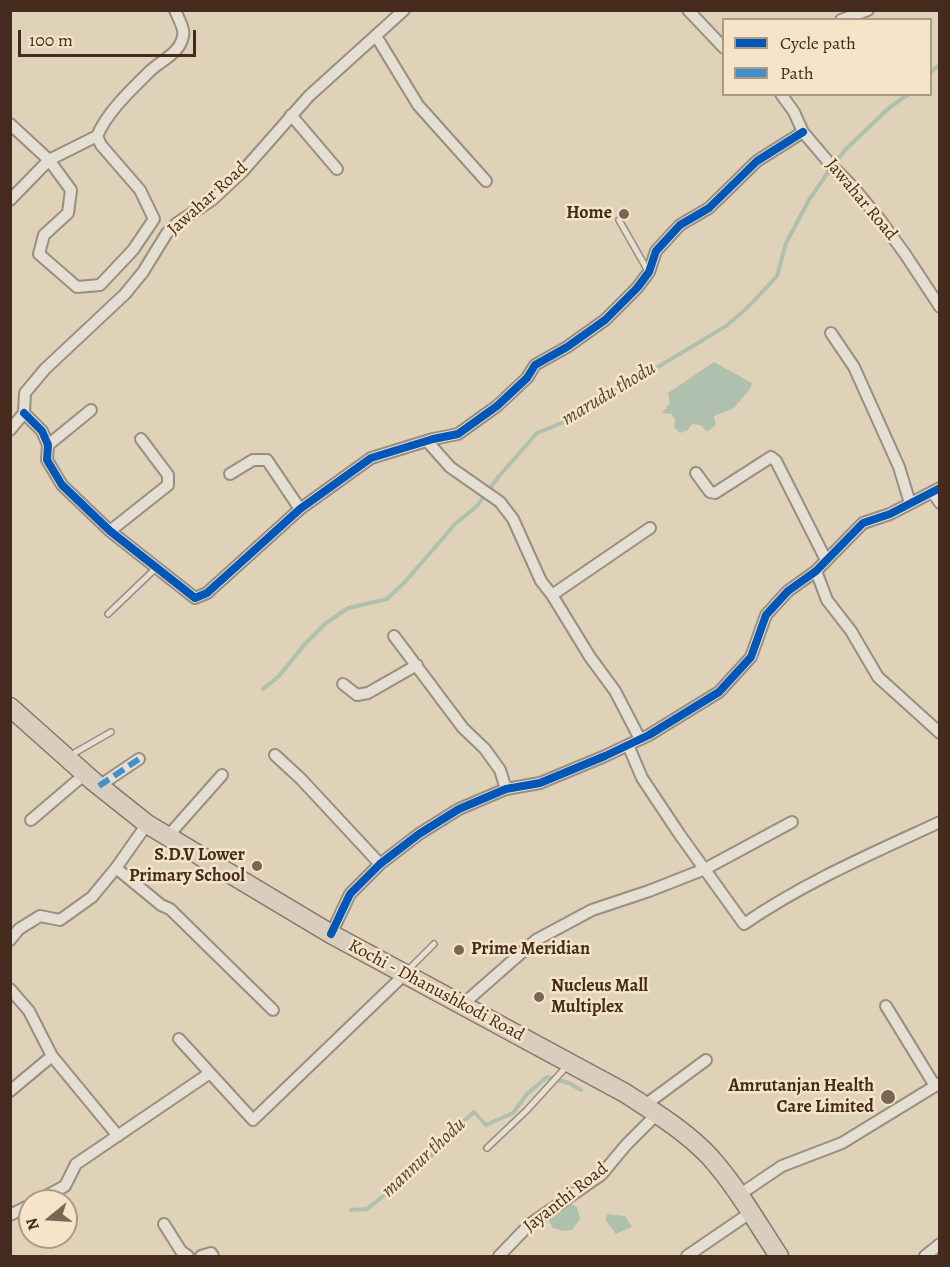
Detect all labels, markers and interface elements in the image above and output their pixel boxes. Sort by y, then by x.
scale bar [21,18,200,56]
legend [722,18,932,96]
text: 100 m [29,28,73,52]
text: Cycle path [780,31,856,55]
text: Path [780,61,814,85]
street label: Jawahar Road [821,155,901,245]
street label: Jawahar Road [164,157,252,241]
place label: Home [566,203,612,225]
marker: Home [617,207,631,221]
water label: marudu thodu [558,357,660,431]
place label: S.D.V Lower Primary School [129,845,245,888]
marker: S.D.V Lower Primary School [250,859,264,873]
street label: Kochi - Dhanushkodi Road [344,935,528,1047]
place label: Prime Meridian [471,939,590,961]
marker: Prime Meridian [452,943,466,957]
place label: Nucleus Mall Multiplex [551,976,648,1018]
marker: Nucleus Mall Multiplex [532,990,546,1004]
place label: Amrutanjan Health Care Limited [729,1076,874,1118]
marker: Amrutanjan Health Care Limited [879,1088,897,1106]
water label: mannur thodu [377,1113,471,1203]
street label: Jayanthi Road [520,1158,612,1238]
north arrow [18,1189,78,1249]
text: N [21,1215,45,1233]

